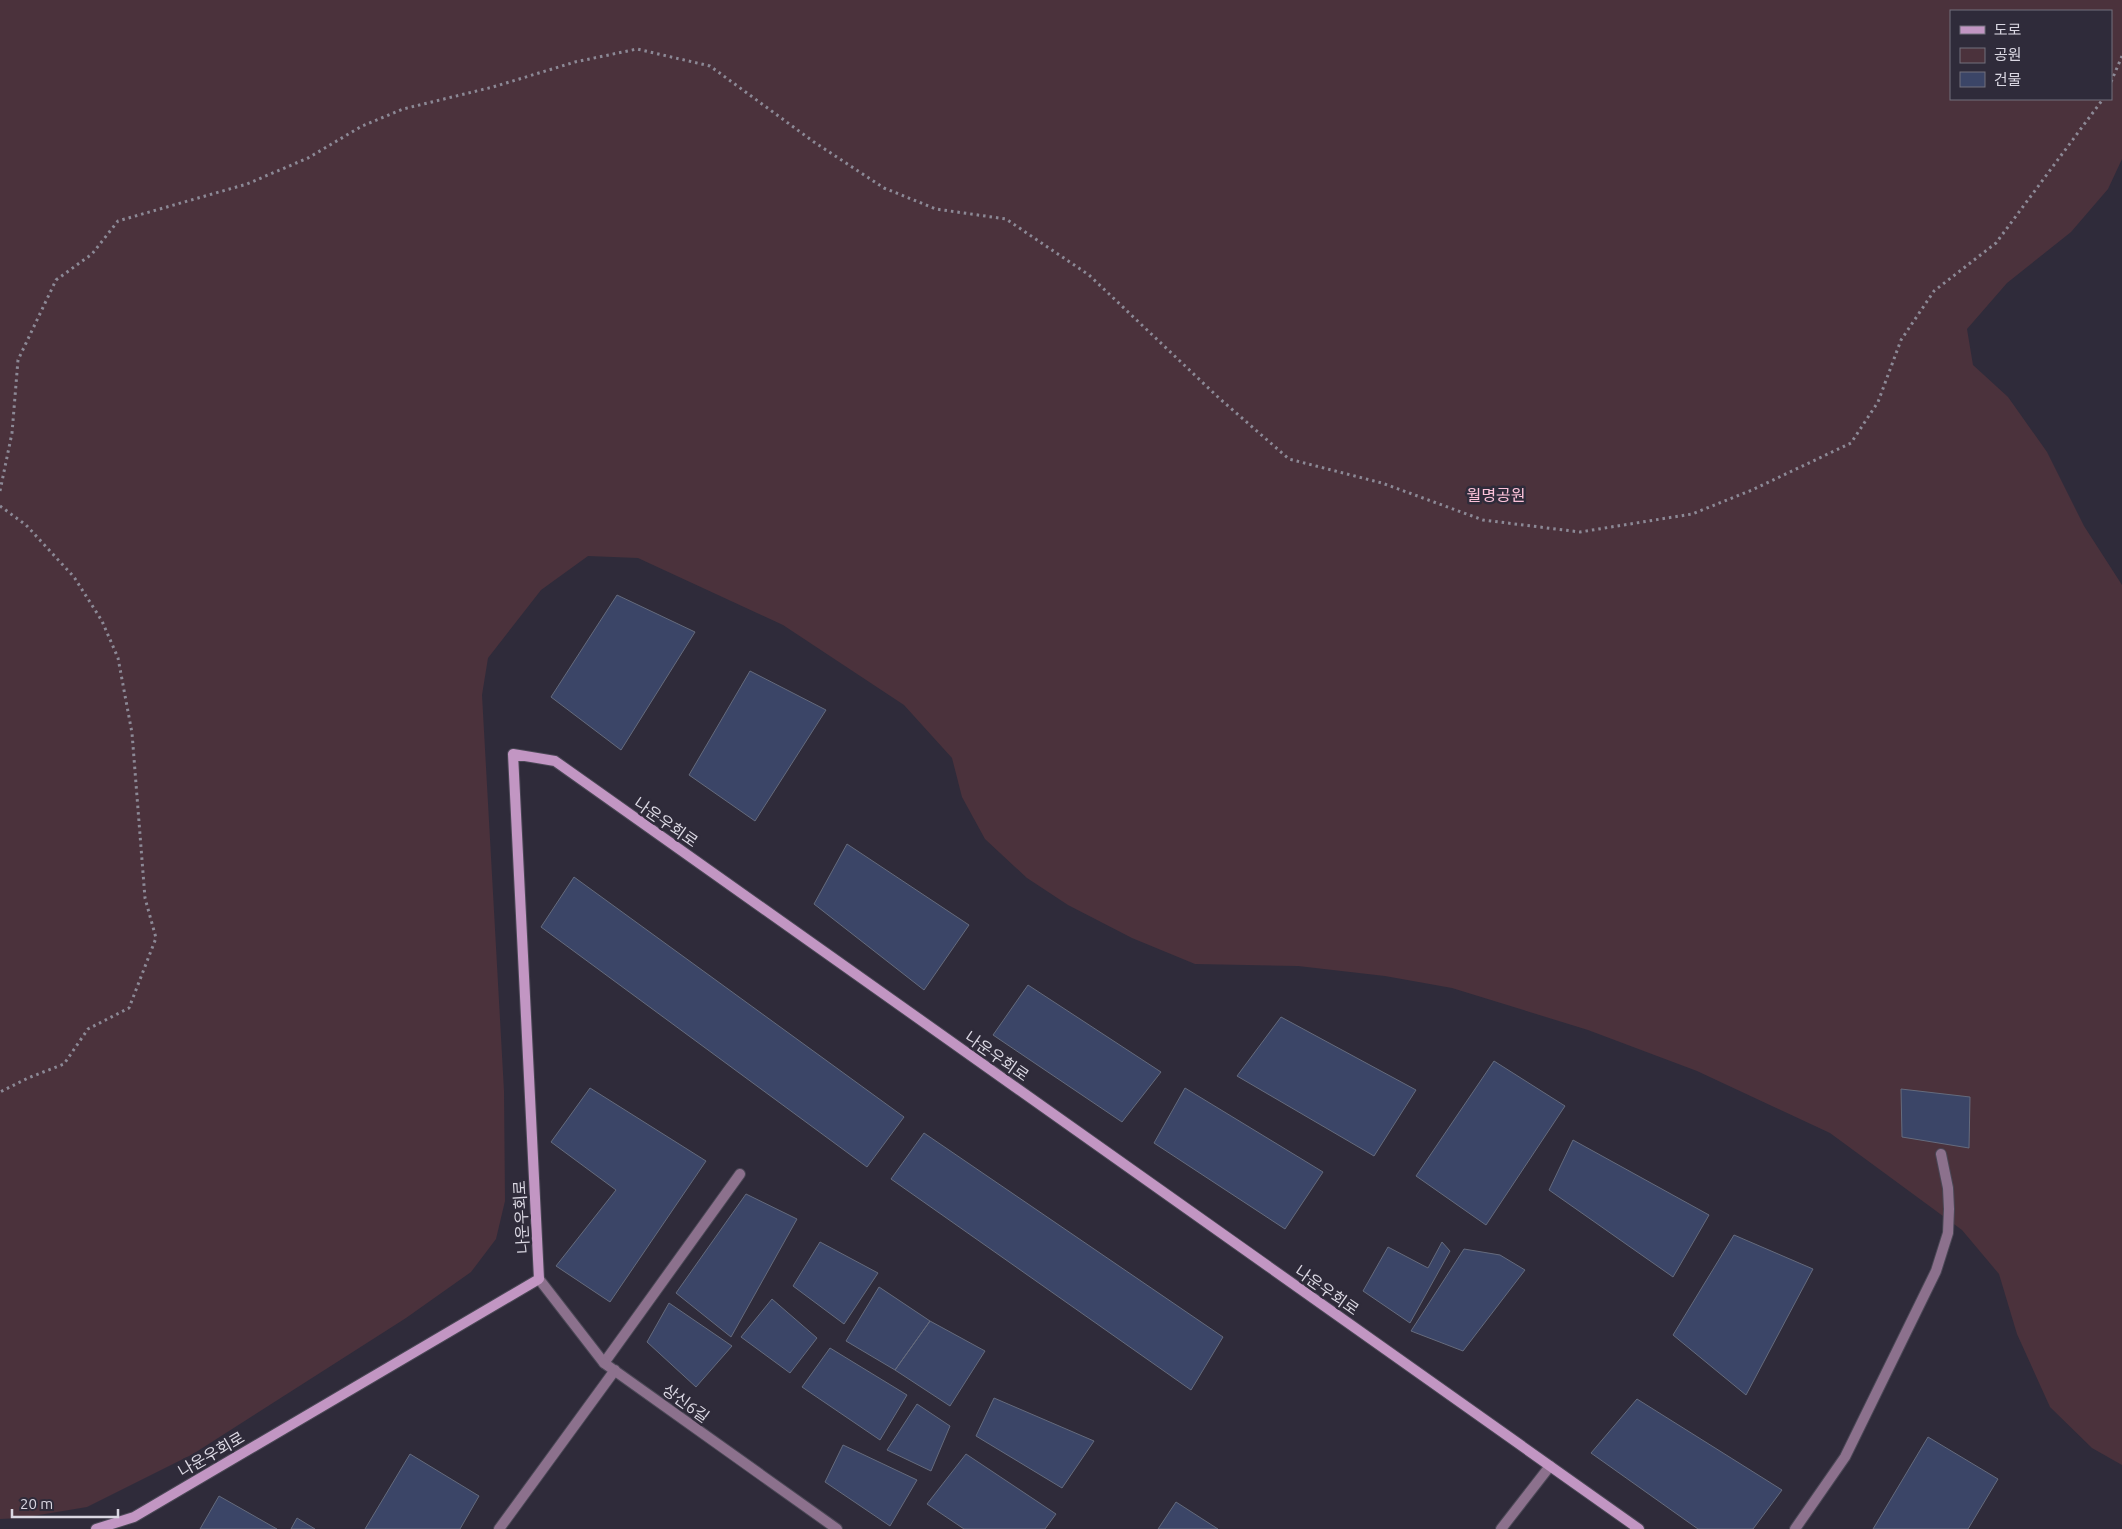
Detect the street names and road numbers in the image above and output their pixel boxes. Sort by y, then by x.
street label: 나운우회로 [631,794,702,851]
street label: 나운우회로 [962,1028,1033,1085]
street label: 나운우회로 [510,1180,532,1254]
street label: 나운우회로 [1292,1262,1363,1319]
street label: 상신6길 [659,1380,713,1426]
street label: 나운우회로 [175,1428,248,1480]

